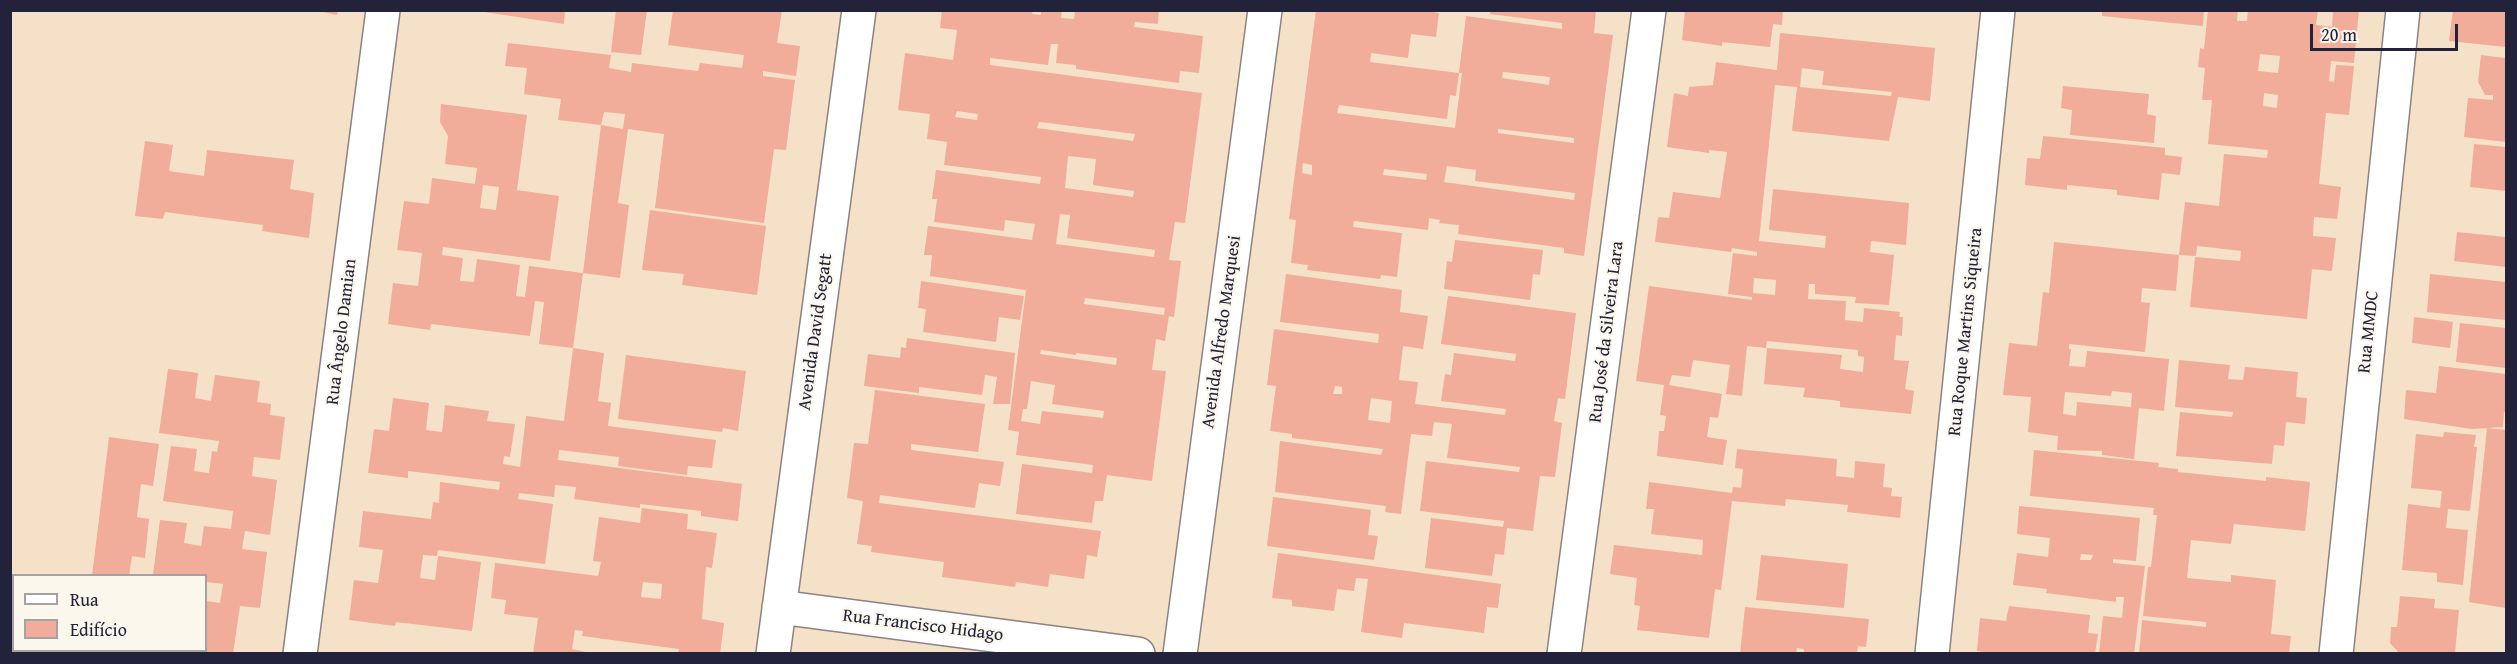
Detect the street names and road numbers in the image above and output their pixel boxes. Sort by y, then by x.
street label: Rua Roque Martins Siqueira [1944,227,1988,437]
street label: Avenida Alfredo Marquesi [1198,234,1246,430]
street label: Rua José da Silveira Lara [1585,240,1629,424]
street label: Avenida David Segatt [794,252,838,412]
street label: Rua Ângelo Damian [322,258,362,406]
street label: Rua MMDC [2354,290,2384,374]
street label: Rua Francisco Hidago [841,605,1005,647]

